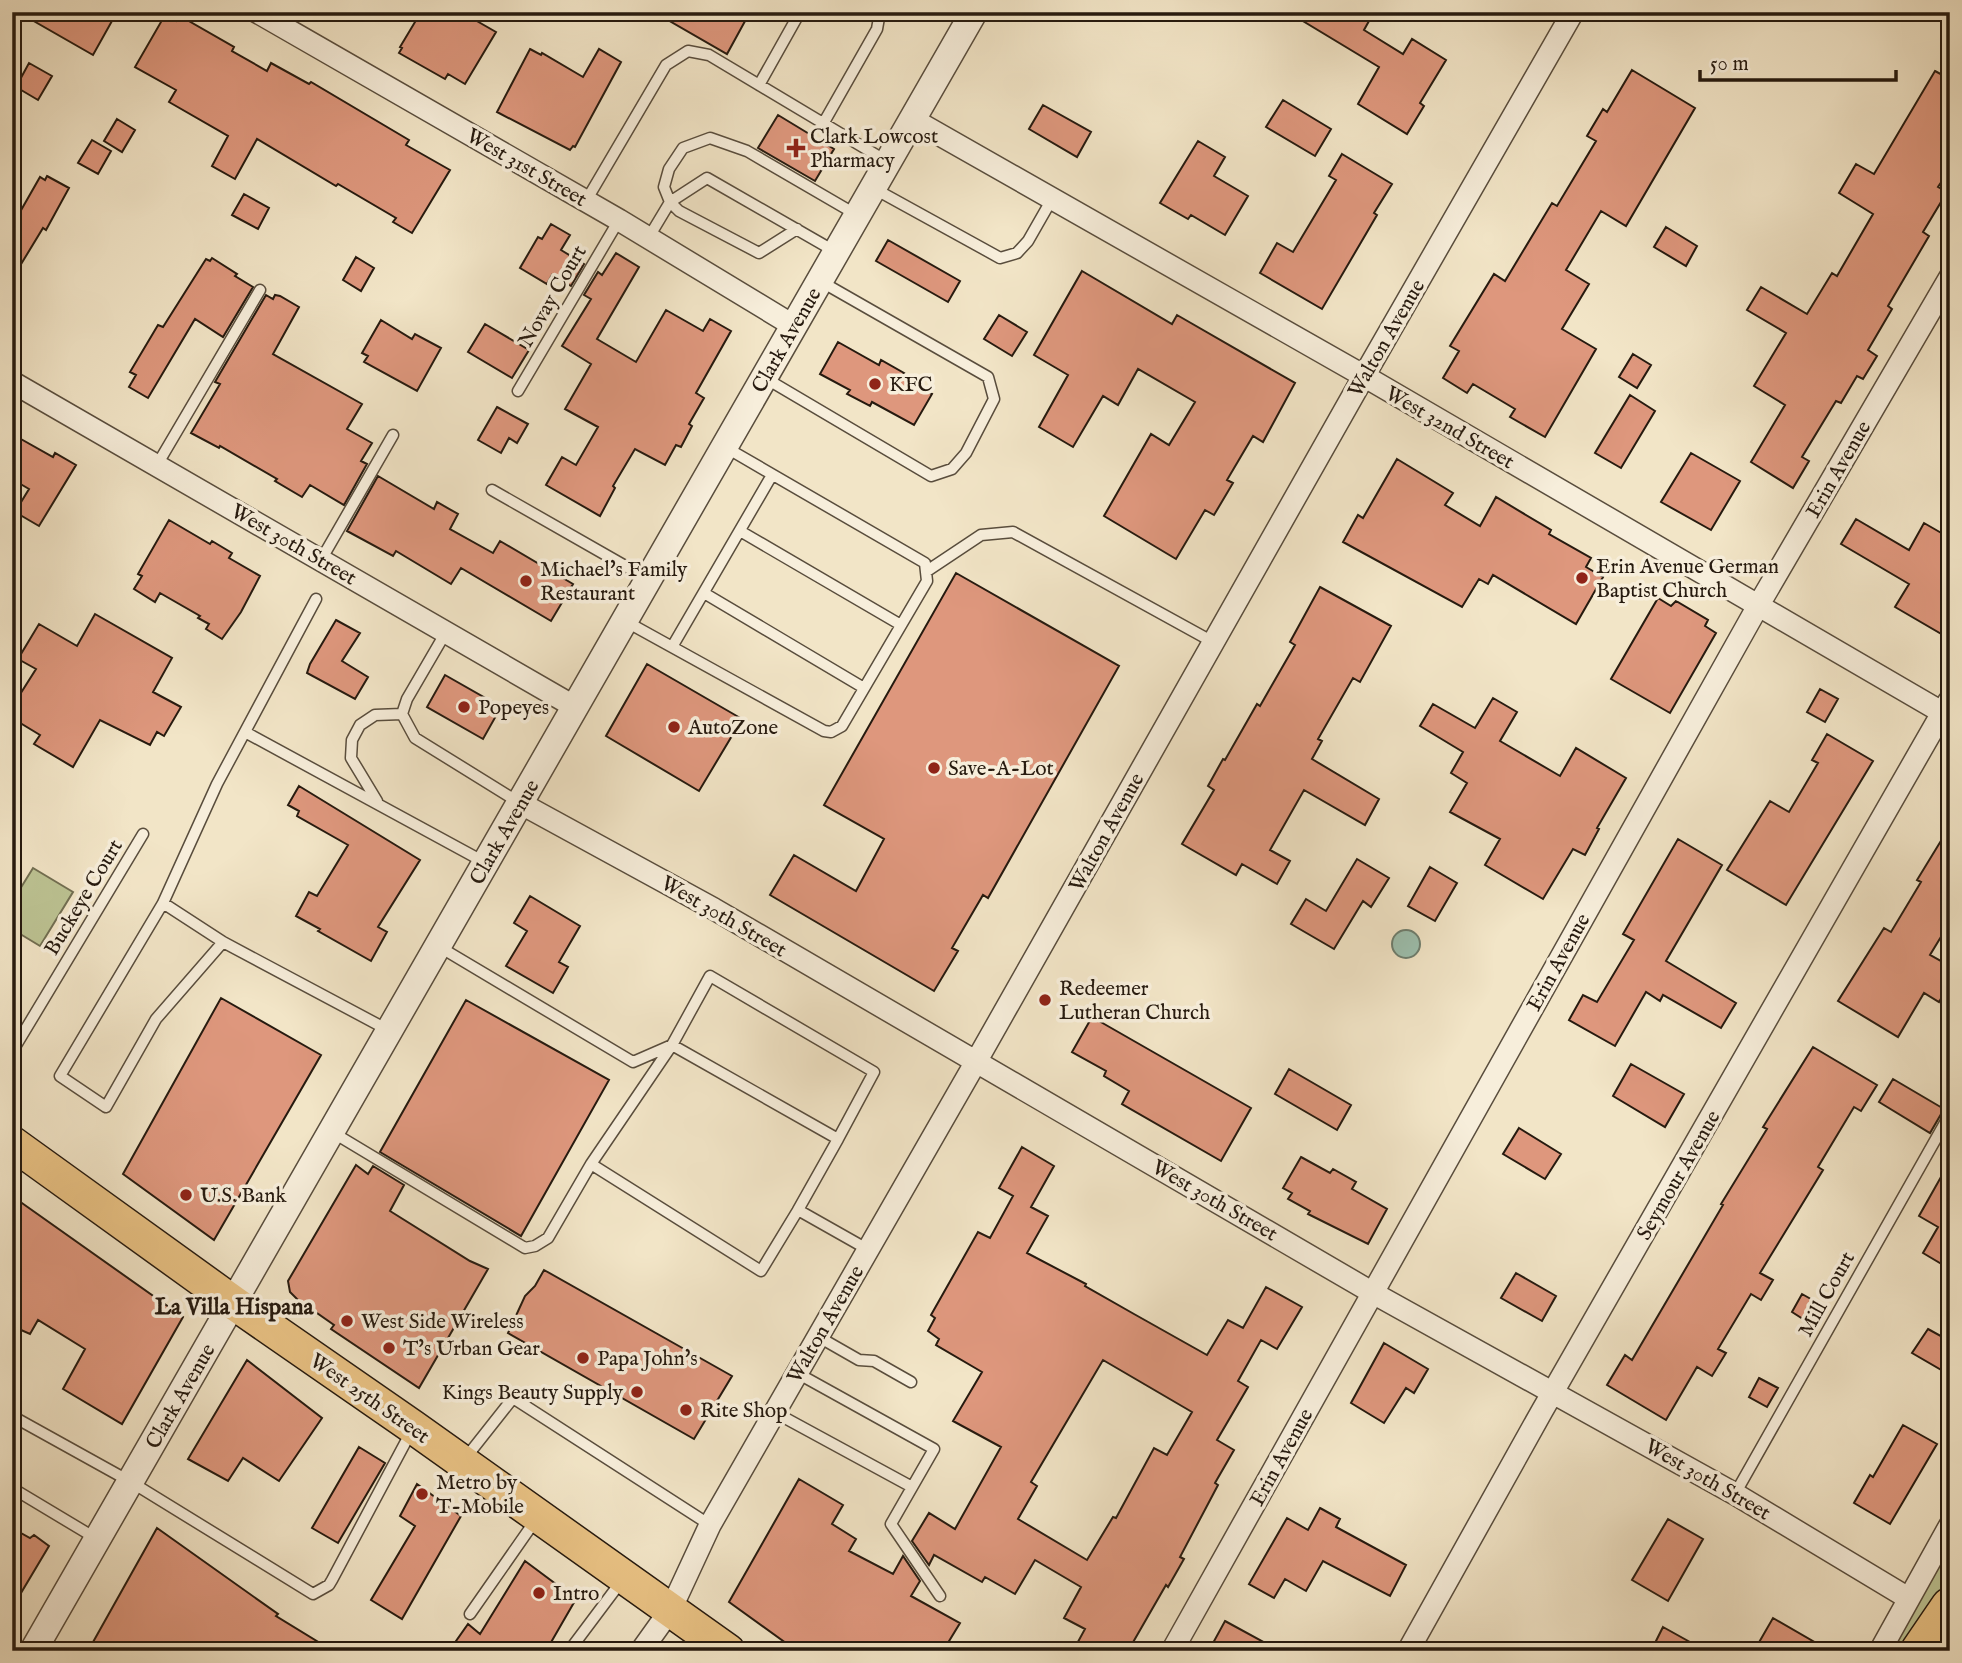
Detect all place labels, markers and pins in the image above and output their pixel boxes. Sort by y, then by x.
place label: Clark Lowcost Pharmacy [810,124,938,175]
marker: Clark Lowcost Pharmacy [788,140,804,156]
place label: KFC [889,372,933,399]
marker: KFC [867,376,883,392]
place label: Erin Avenue German Baptist Church [1596,554,1779,605]
place label: Michael's Family Restaurant [540,557,688,608]
marker: Erin Avenue German Baptist Church [1574,570,1590,586]
marker: Michael's Family Restaurant [518,573,534,589]
place label: Popeyes [478,695,549,722]
marker: Popeyes [456,699,472,715]
place label: AutoZone [687,715,779,742]
marker: AutoZone [666,719,682,735]
place label: Save-A-Lot [948,756,1054,783]
marker: Save-A-Lot [926,760,942,776]
place label: Redeemer Lutheran Church [1059,976,1210,1027]
marker: Redeemer Lutheran Church [1037,992,1053,1008]
place label: U.S. Bank [200,1183,287,1210]
marker: U.S. Bank [178,1187,194,1203]
place label: West Side Wireless [361,1309,524,1336]
marker: West Side Wireless [339,1313,355,1329]
place label: T's Urban Gear [403,1336,540,1363]
marker: T's Urban Gear [381,1340,397,1356]
place label: Papa John's [597,1346,698,1373]
marker: Papa John's [575,1350,591,1366]
place label: Kings Beauty Supply [442,1380,624,1407]
marker: Kings Beauty Supply [629,1384,645,1400]
place label: Rite Shop [700,1398,787,1425]
marker: Rite Shop [678,1402,694,1418]
place label: Metro by T-Mobile [436,1470,524,1521]
marker: Metro by T-Mobile [414,1486,430,1502]
place label: Intro [553,1581,599,1608]
marker: Intro [531,1585,547,1601]

